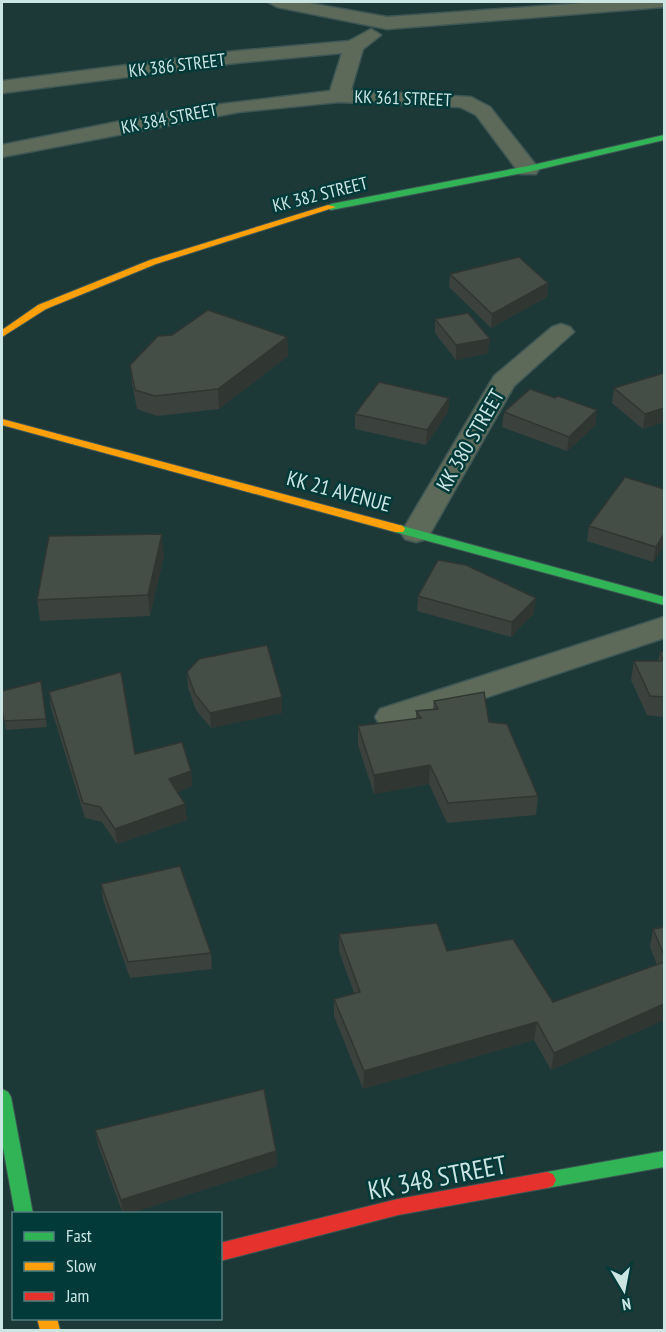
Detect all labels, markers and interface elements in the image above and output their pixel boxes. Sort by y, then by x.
street label: KK 386 STREET [127,48,227,82]
street label: KK 361 STREET [354,85,452,111]
street label: KK 384 STREET [119,97,219,139]
street label: KK 382 STREET [270,171,370,217]
street label: KK 380 STREET [430,384,510,496]
street label: KK 21 AVENUE [284,464,394,518]
street label: KK 348 STREET [365,1147,509,1207]
legend [12,1212,222,1320]
text: Fast [66,1224,92,1247]
text: Slow [66,1254,97,1277]
north arrow [594,1260,654,1320]
text: Jam [65,1284,89,1307]
text: N [621,1294,633,1315]

